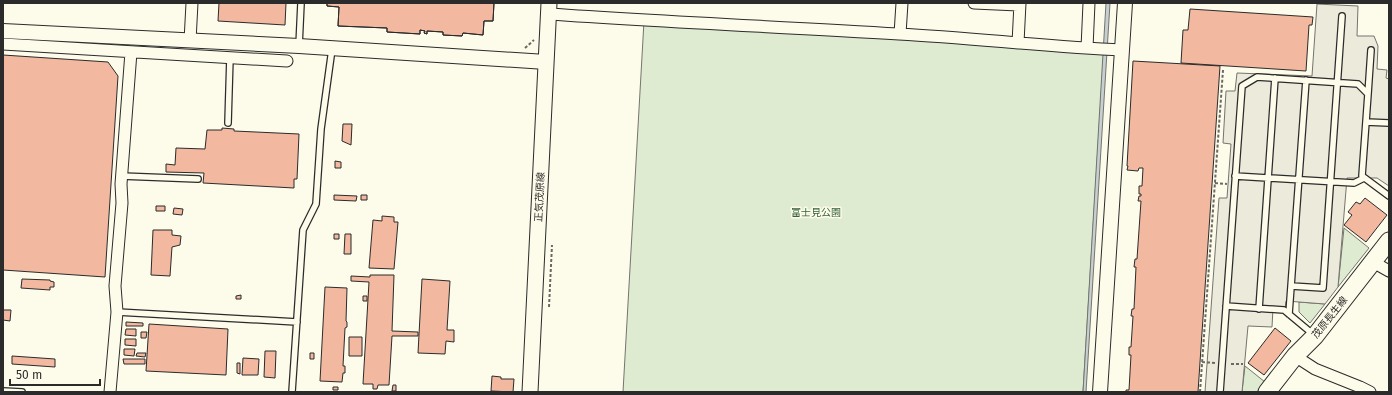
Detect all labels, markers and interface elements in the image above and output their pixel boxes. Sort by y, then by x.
street label: 正気茂原線 [533,172,547,222]
park label: 富士見公園 [791,207,841,219]
street label: 茂原長生線 [1309,294,1350,341]
scale bar [10,361,100,387]
text: 50 m [16,368,42,382]

